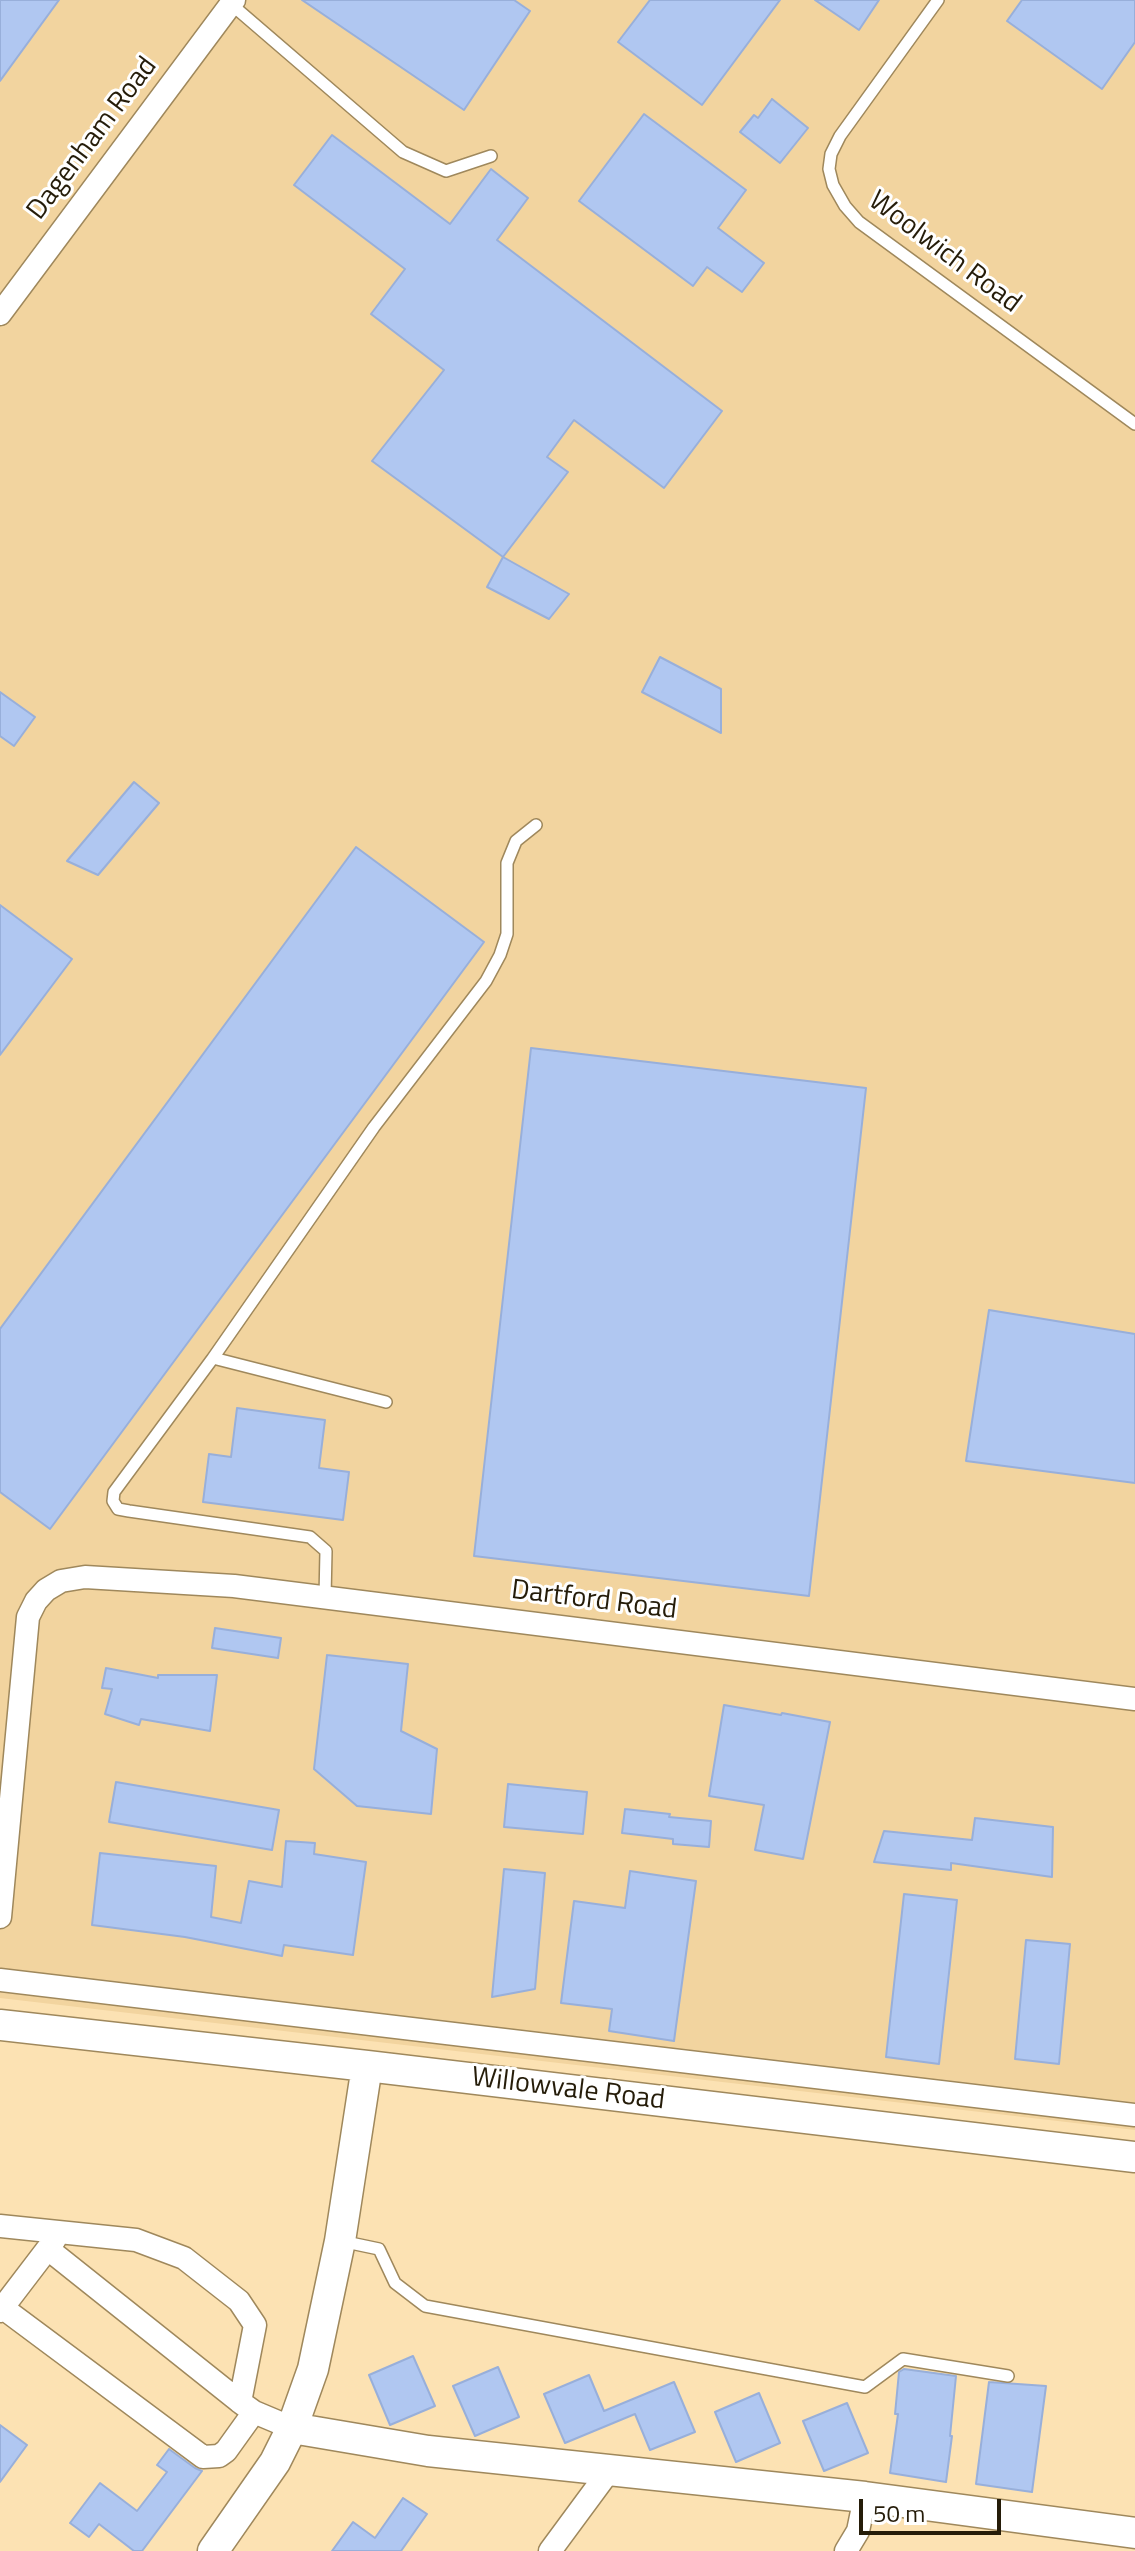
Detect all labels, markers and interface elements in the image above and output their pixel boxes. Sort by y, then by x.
street label: Dagenham Road [21,51,165,227]
street label: Woolwich Road [861,185,1027,321]
street label: Dartford Road [509,1574,679,1628]
street label: Willowvale Road [469,2061,667,2119]
scale bar [863,2483,1005,2533]
text: 50 m [873,2495,925,2531]

